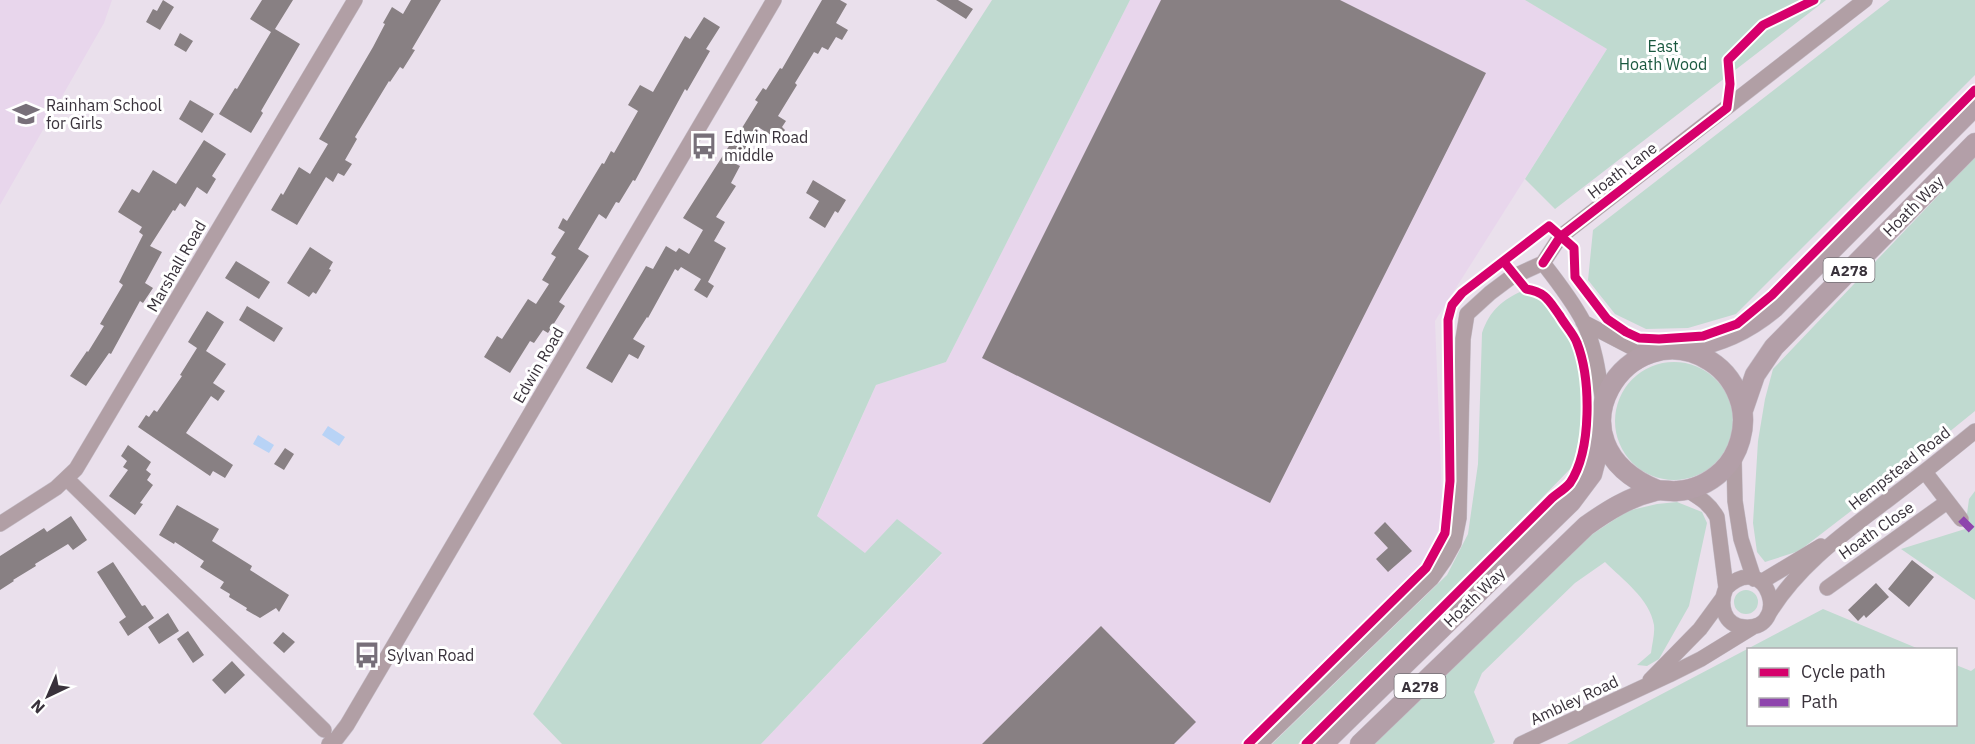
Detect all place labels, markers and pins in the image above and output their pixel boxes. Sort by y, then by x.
place label: Rainham School for Girls [46,95,162,133]
school or university icon: Rainham School for Girls [11,99,41,129]
place label: Edwin Road middle [724,127,808,165]
bus stop icon: Edwin Road middle [689,131,719,161]
bus stop icon: Sylvan Road [352,640,382,670]
place label: Sylvan Road [387,645,474,665]

